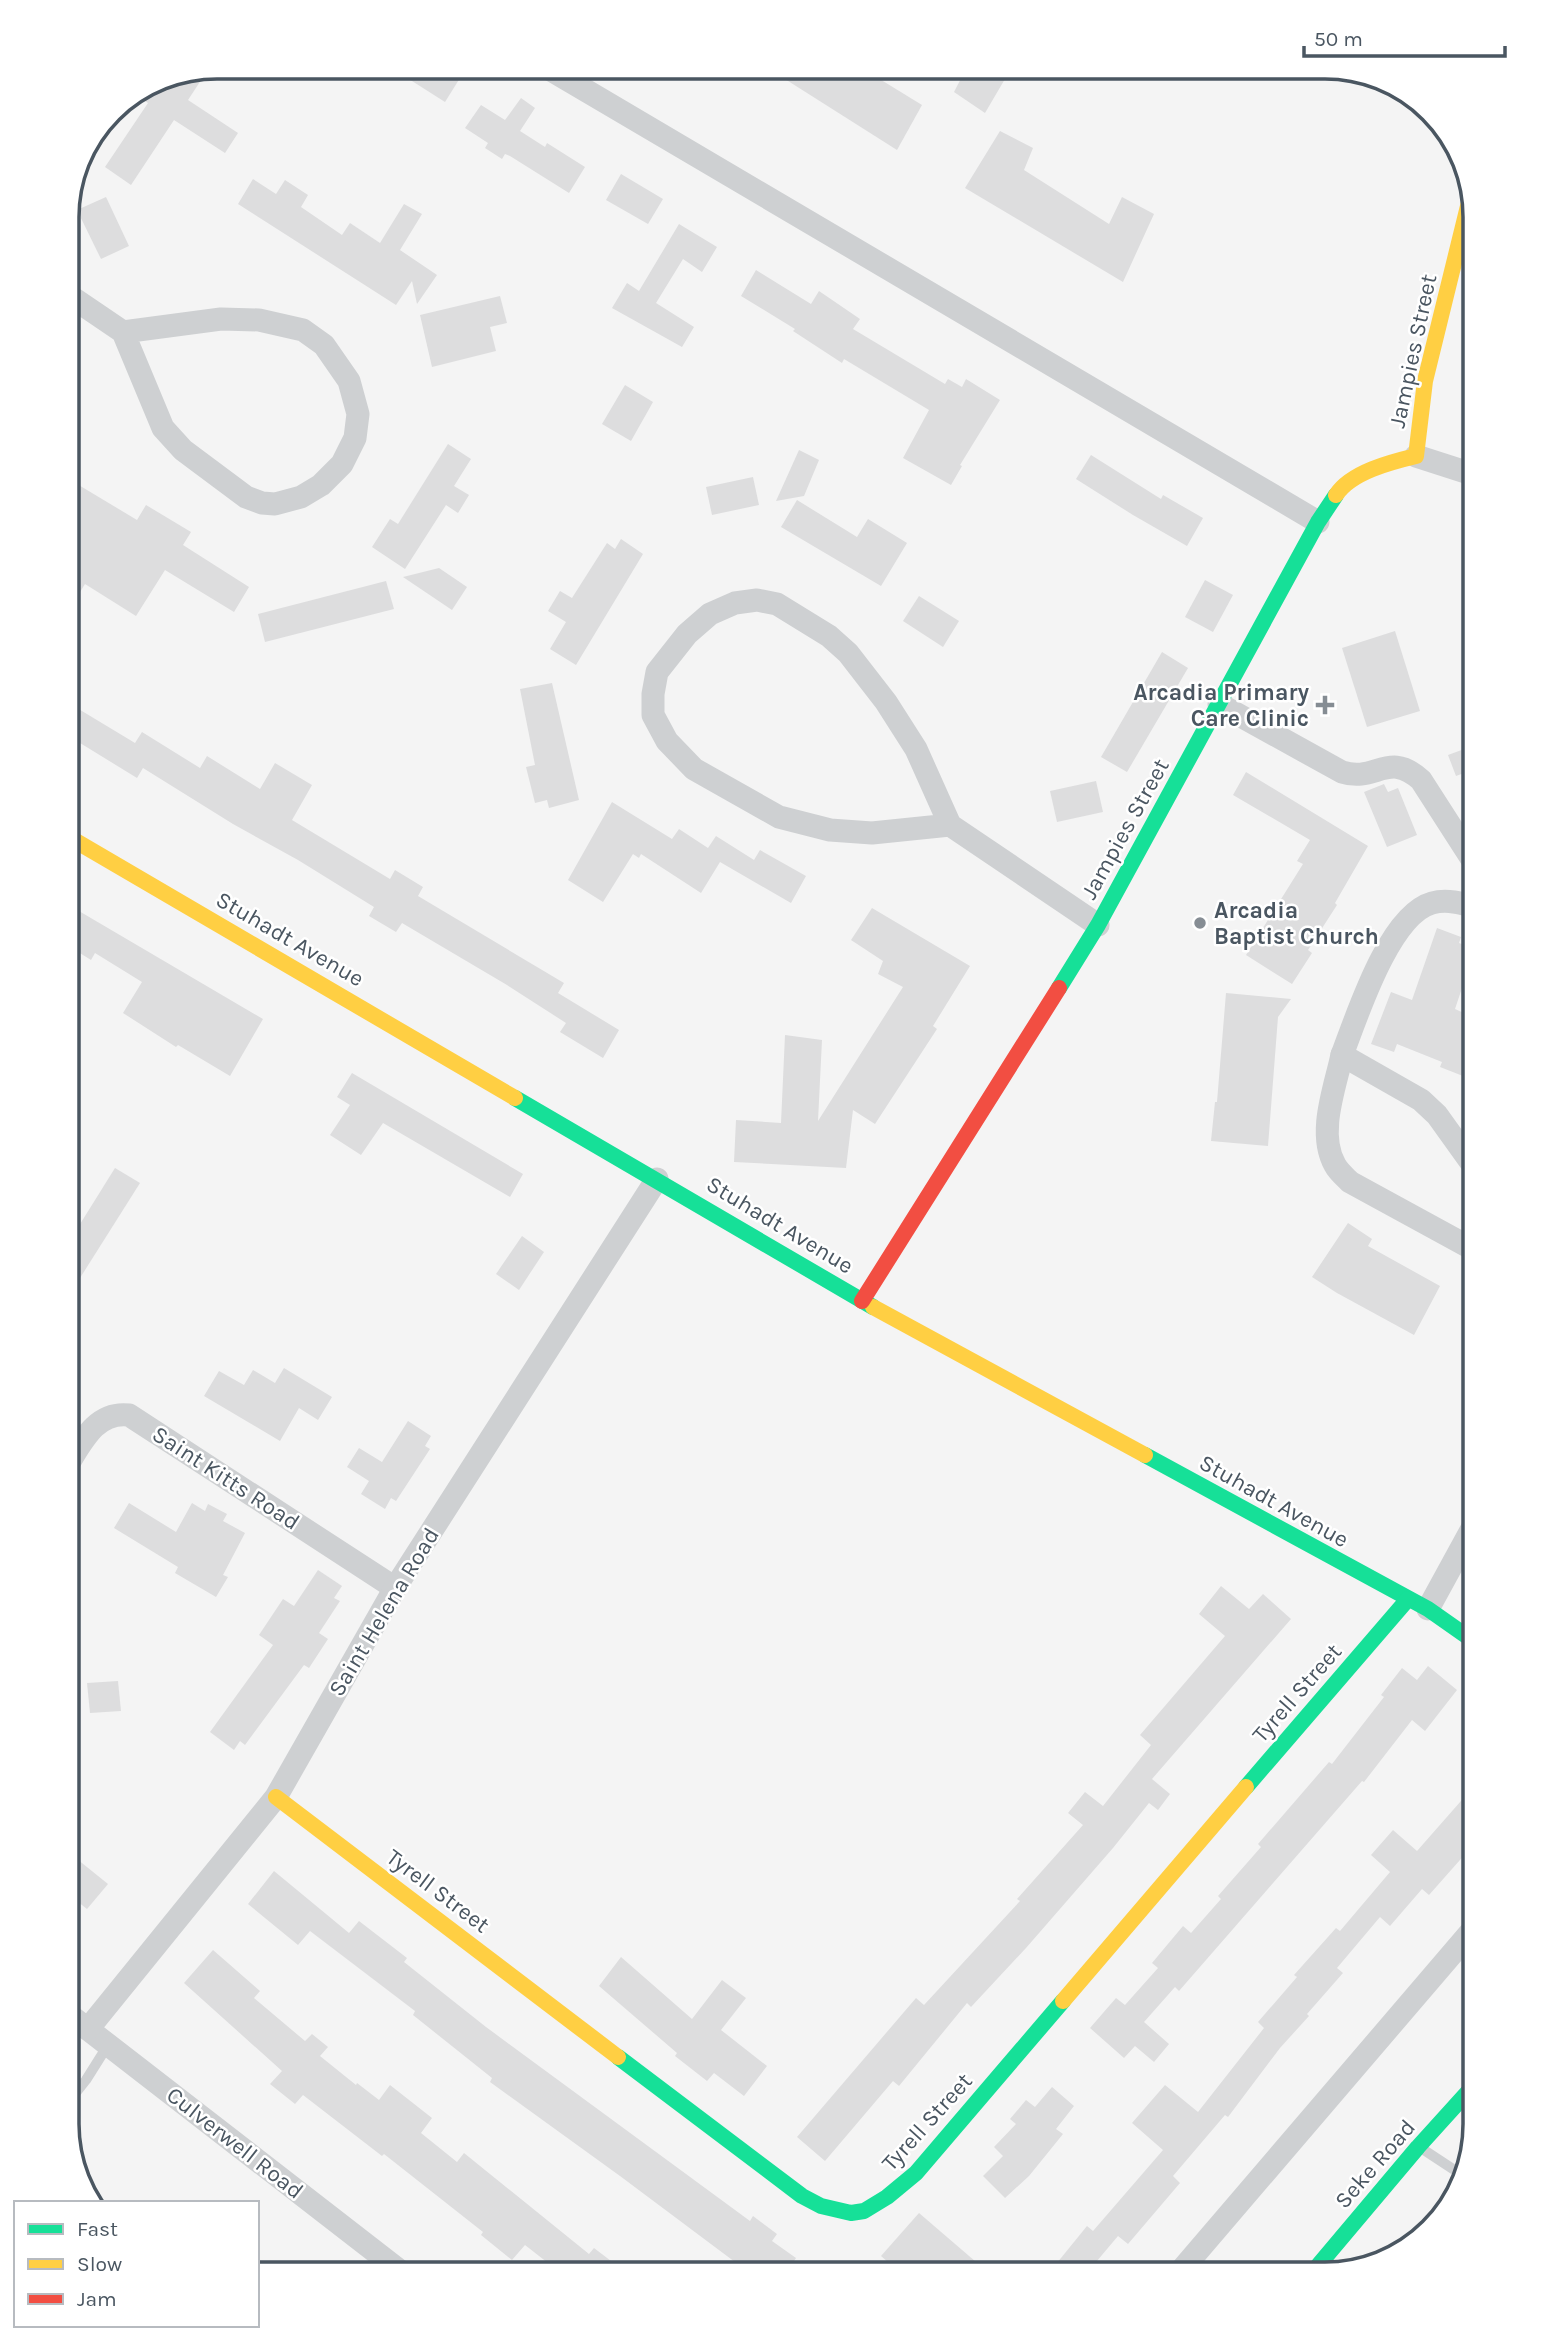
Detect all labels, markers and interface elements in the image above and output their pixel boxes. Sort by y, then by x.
scale bar [1304,14,1505,58]
text: 50 m [1314,27,1363,51]
street label: Jampies Street [1384,271,1443,430]
place label: Arcadia Primary Care Clinic [1133,679,1309,732]
marker: Arcadia Primary Care Clinic [1315,695,1335,715]
street label: Jampies Street [1075,754,1175,904]
street label: Stuhadt Avenue [211,886,369,992]
place label: Arcadia Baptist Church [1214,897,1379,950]
marker: Arcadia Baptist Church [1192,915,1208,931]
street label: Stuhadt Avenue [702,1171,858,1279]
street label: Saint Kitts Road [147,1420,305,1536]
street label: Stuhadt Avenue [1195,1449,1353,1553]
street label: Saint Helena Road [323,1523,445,1701]
street label: Tyrell Street [1247,1638,1347,1748]
street label: Tyrell Street [381,1843,495,1939]
street label: Tyrell Street [876,2067,978,2176]
street label: Culverwell Road [161,2081,309,2205]
street label: Seke Road [1329,2114,1421,2214]
legend [14,2201,259,2327]
text: Fast [77,2217,118,2241]
text: Slow [77,2252,122,2276]
text: Jam [77,2287,117,2311]

